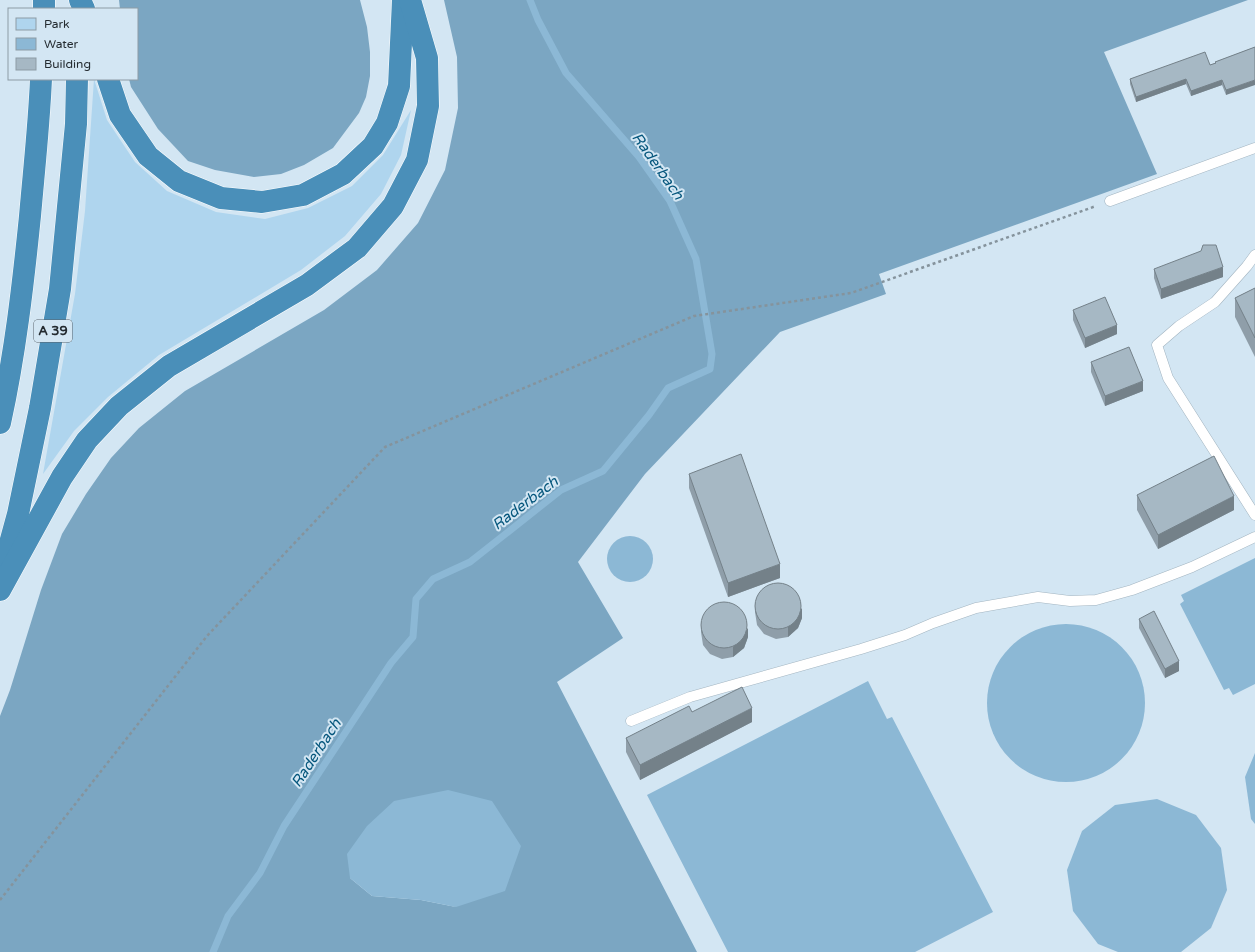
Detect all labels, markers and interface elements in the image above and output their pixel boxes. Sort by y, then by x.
legend [8,8,138,80]
text: Park [44,17,70,31]
text: Water [44,37,79,51]
text: Building [44,57,91,71]
water label: Raderbach [628,129,688,204]
road number: A 39 [34,320,72,342]
water label: Raderbach [488,472,562,534]
water label: Raderbach [287,715,345,791]

